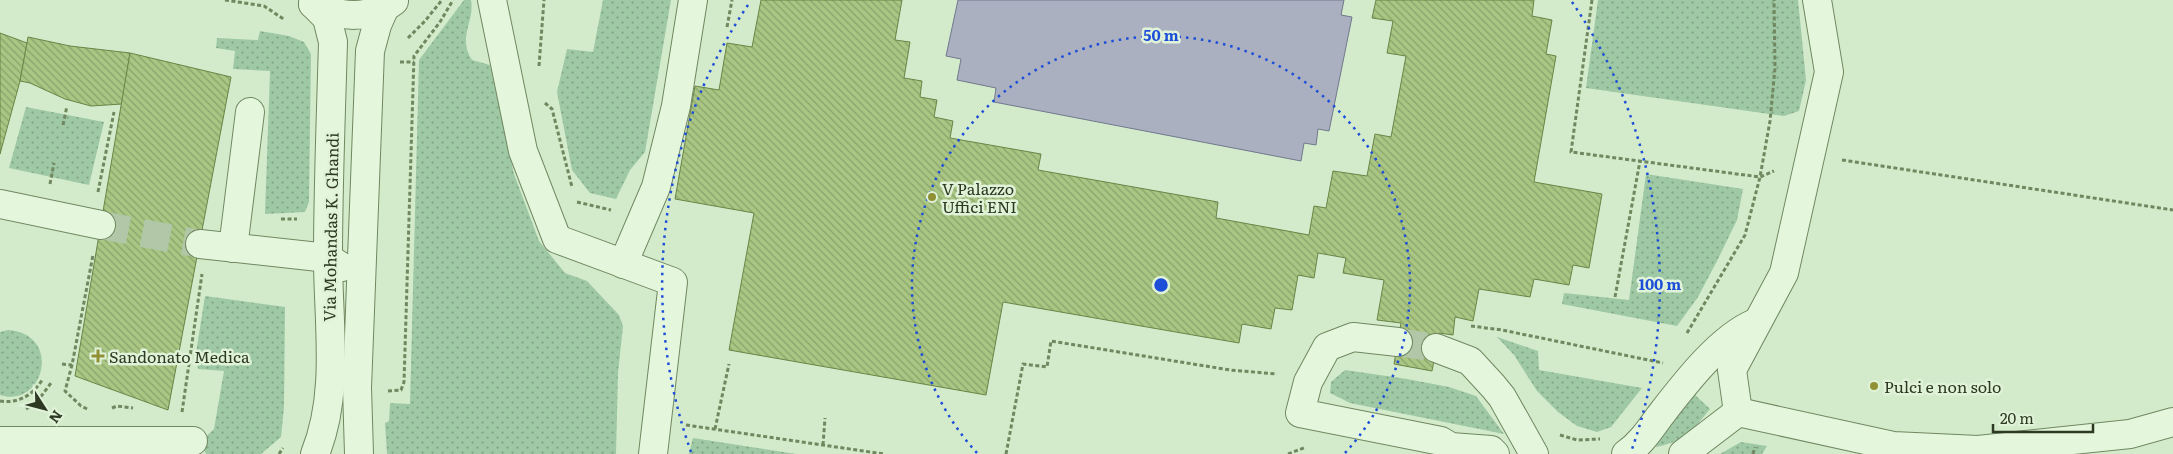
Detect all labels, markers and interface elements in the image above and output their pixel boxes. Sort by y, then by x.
text: 50 m [1143,23,1179,46]
street label: Via Mohandas K. Ghandi [316,132,344,322]
place label: V Palazzo Uffici ENI [942,176,1017,218]
marker: V Palazzo Uffici ENI [926,191,938,203]
text: 100 m [1639,272,1681,295]
centre of rings [1152,276,1170,294]
place label: Sandonato Medica [109,344,250,368]
marker: Sandonato Medica [91,349,105,363]
place label: Pulci e non solo [1884,374,2001,398]
marker: Pulci e non solo [1868,380,1880,392]
north arrow [20,384,70,434]
scale bar [1993,402,2093,434]
text: 20 m [2000,406,2034,429]
text: N [45,407,68,428]

